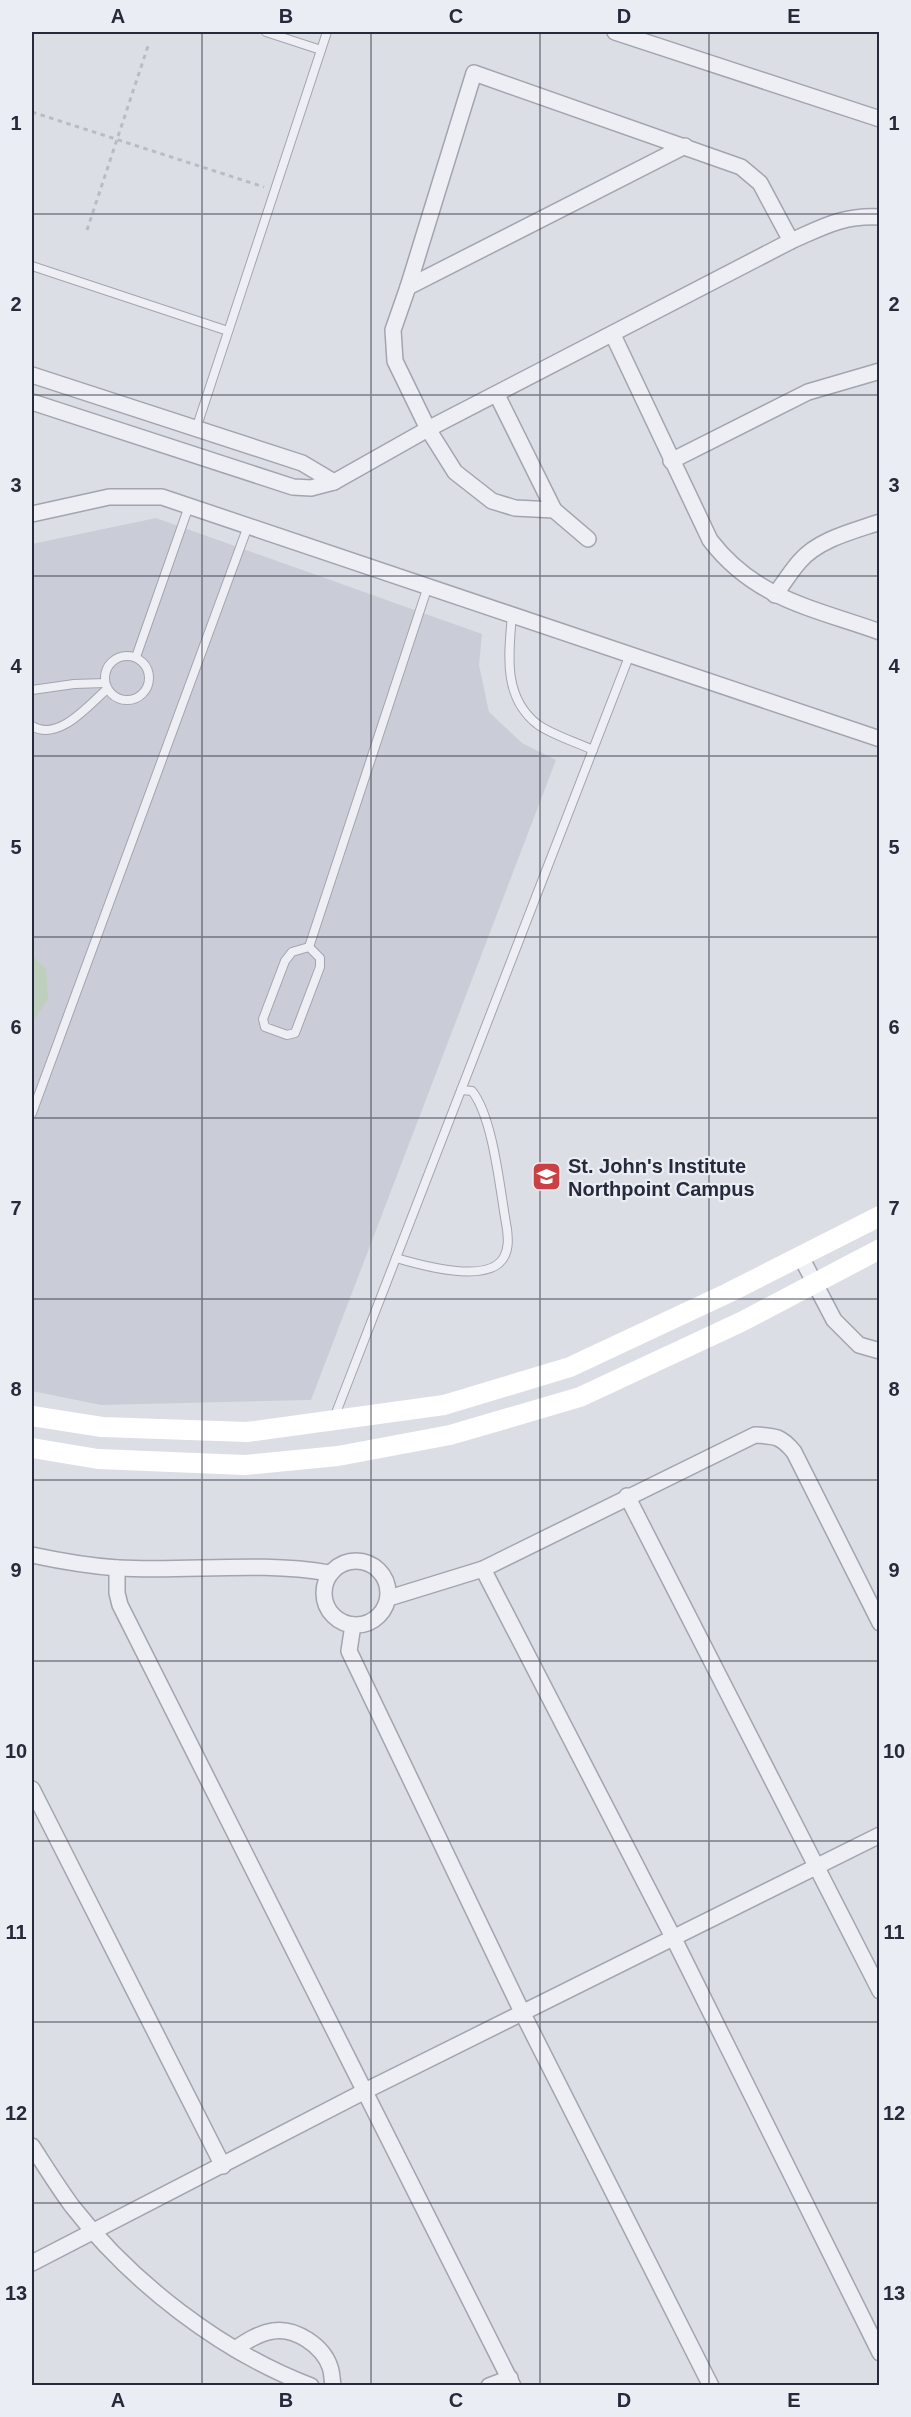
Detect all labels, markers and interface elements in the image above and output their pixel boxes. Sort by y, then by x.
text: A [111,5,125,27]
text: B [279,5,293,27]
text: C [449,5,463,27]
text: D [617,5,631,27]
text: E [787,5,801,27]
text: 1 [10,112,22,134]
text: 1 [888,112,900,134]
text: 2 [10,293,22,315]
text: 2 [888,293,900,315]
text: 3 [10,474,22,496]
text: 3 [888,474,900,496]
text: 4 [10,655,22,677]
text: 4 [888,655,900,677]
text: 5 [10,836,22,858]
text: 5 [888,836,900,858]
text: 6 [10,1016,22,1038]
text: 6 [888,1016,900,1038]
place label: St. John's Institute Northpoint Campus [568,1155,755,1200]
school or university icon: St. John's Institute Northpoint Campus [531,1161,563,1193]
text: 7 [10,1197,22,1219]
text: 7 [888,1197,900,1219]
text: 8 [10,1378,22,1400]
text: 8 [888,1378,900,1400]
text: 9 [10,1559,22,1581]
text: 9 [888,1559,900,1581]
text: 10 [5,1740,27,1762]
text: 10 [883,1740,905,1762]
text: 11 [5,1921,27,1943]
text: 11 [883,1921,905,1943]
text: 12 [5,2102,27,2124]
text: 12 [883,2102,905,2124]
text: 13 [5,2282,27,2304]
text: 13 [883,2282,905,2304]
text: A [111,2389,125,2411]
text: B [279,2389,293,2411]
text: C [449,2389,463,2411]
text: D [617,2389,631,2411]
text: E [787,2389,801,2411]

